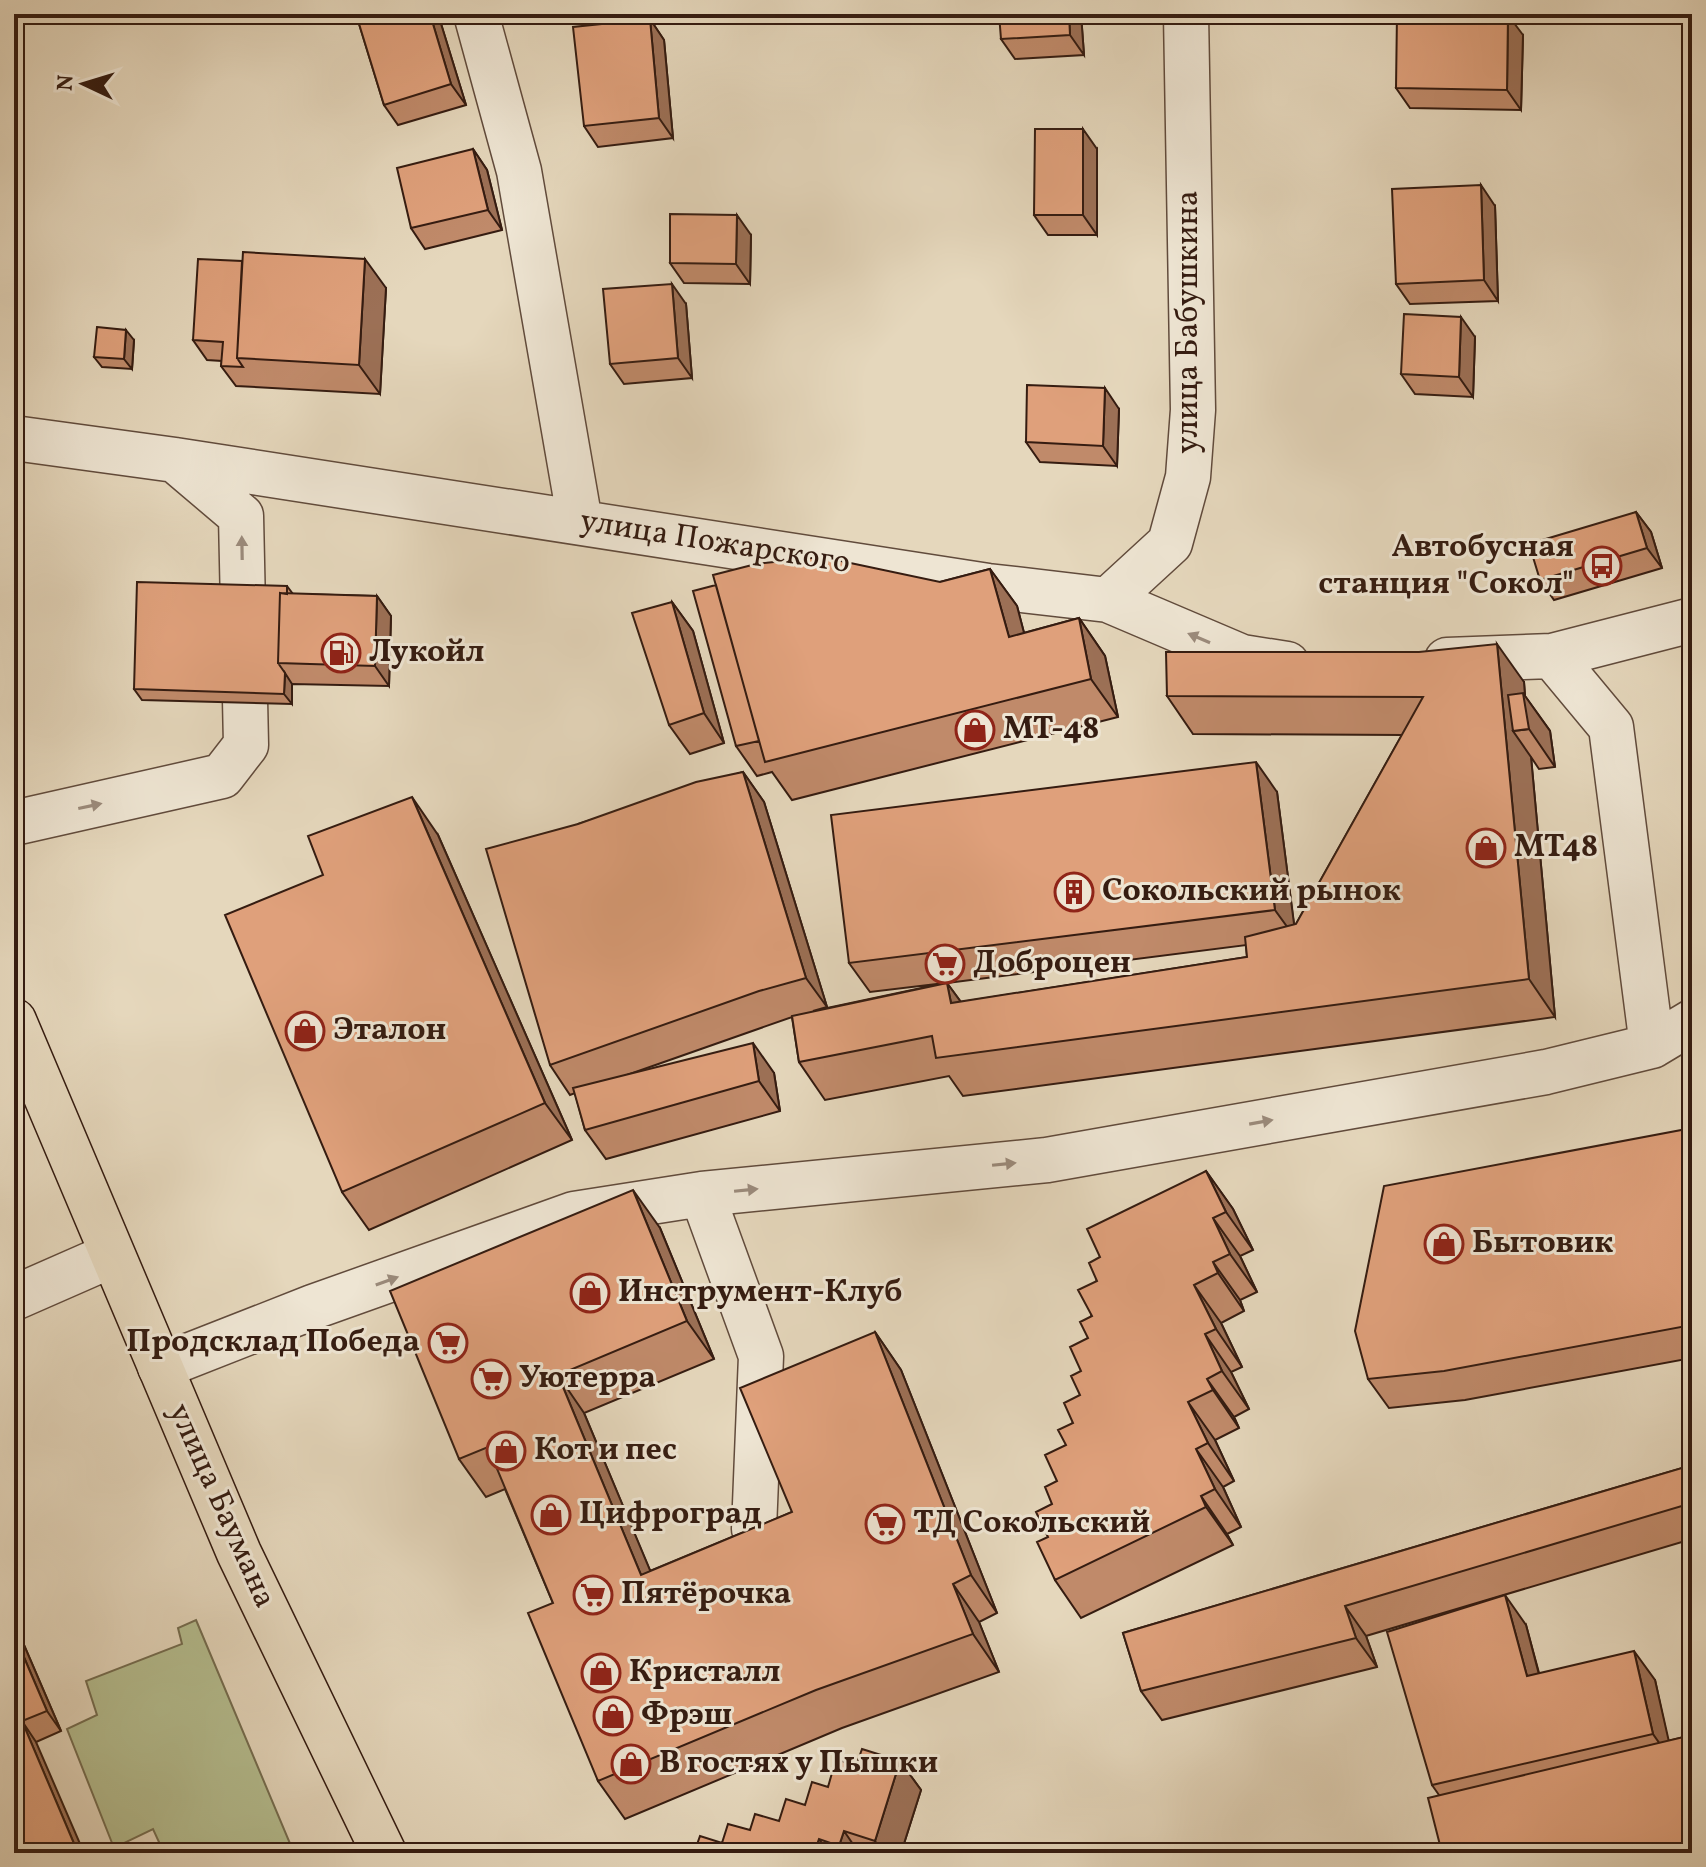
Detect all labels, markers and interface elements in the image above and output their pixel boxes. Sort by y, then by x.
north arrow [44,44,124,124]
text: N [51,74,83,92]
street label: улица Бабушкина [1167,190,1211,454]
street label: улица Пожарского [577,500,853,586]
place label: Автобусная станция "Сокол" [1318,526,1574,607]
one-way arrow [236,535,248,560]
bus stop icon: Автобусная станция "Сокол" [1581,545,1623,587]
place label: Лукойл [369,631,485,675]
fuel station icon: Лукойл [320,632,362,674]
one-way arrow [1187,632,1211,645]
place label: МТ-48 [1003,708,1099,752]
shop icon: МТ-48 [954,709,996,751]
one-way arrow [78,799,103,812]
place label: МТ48 [1514,826,1598,870]
shop icon: МТ48 [1465,827,1507,869]
place label: Сокольский рынок [1102,870,1401,914]
building icon: Сокольский рынок [1053,871,1095,913]
place label: Доброцен [973,942,1131,986]
supermarket icon: Доброцен [924,943,966,985]
place label: Эталон [333,1009,446,1053]
shop icon: Эталон [284,1010,326,1052]
one-way arrow [1249,1116,1274,1128]
one-way arrow [992,1157,1017,1170]
one-way arrow [734,1183,759,1196]
place label: Бытовик [1472,1222,1614,1266]
shop icon: Бытовик [1423,1223,1465,1265]
place label: Инструмент-Клуб [618,1271,902,1315]
shop icon: Инструмент-Клуб [569,1272,611,1314]
one-way arrow [375,1274,399,1287]
place label: Продсклад Победа [126,1321,420,1365]
supermarket icon: Продсклад Победа [427,1322,469,1364]
place label: Уютерра [519,1357,656,1401]
supermarket icon: Уютерра [470,1358,512,1400]
street label: улица Баумана [156,1397,286,1615]
place label: Кот и пес [534,1429,677,1473]
shop icon: Кот и пес [485,1430,527,1472]
place label: Цифроград [579,1493,762,1537]
shop icon: Цифроград [530,1494,572,1536]
place label: ТД Сокольский [913,1502,1150,1546]
supermarket icon: ТД Сокольский [864,1503,906,1545]
place label: Пятёрочка [621,1573,791,1617]
supermarket icon: Пятёрочка [572,1574,614,1616]
place label: Кристалл [629,1651,781,1695]
shop icon: Кристалл [580,1652,622,1694]
place label: Фрэш [641,1694,732,1738]
shop icon: Фрэш [592,1695,634,1737]
place label: В гостях у Пышки [659,1742,938,1786]
shop icon: В гостях у Пышки [610,1743,652,1785]

